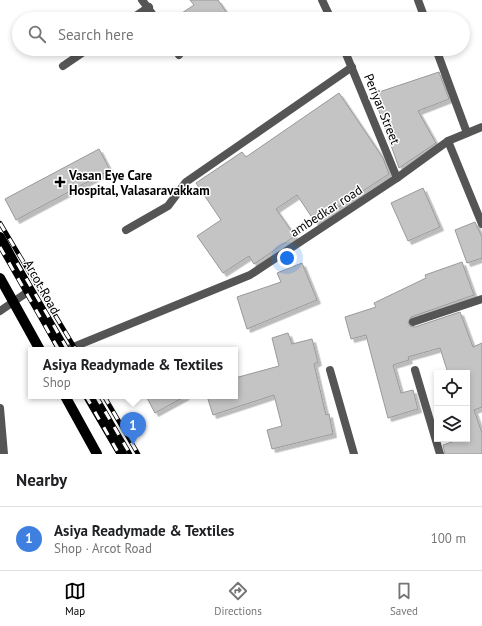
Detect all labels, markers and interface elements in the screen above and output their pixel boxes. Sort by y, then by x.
search box [12,12,470,56]
icon: search [26,23,48,45]
text: Search here [58,25,134,44]
street label: Periyar Street [360,71,404,147]
place label: Vasan Eye Care Hospital, Valasaravakkam [68,167,210,199]
marker: Vasan Eye Care Hospital, Valasaravakkam [54,176,66,188]
street label: ambedkar road [287,181,365,241]
your location [277,248,297,268]
street label: Arcot Road [20,257,64,317]
popup [28,347,238,399]
text: Asiya Readymade & Textiles [43,355,223,374]
map controls [434,370,470,442]
button: locate [434,370,470,406]
text: Shop [43,374,71,391]
button: layers [434,406,470,442]
pin: 1 [120,412,146,445]
text: Nearby [16,469,67,491]
text: Asiya Readymade & Textiles [54,521,234,540]
text: 1 [25,530,33,547]
text: 100 m [431,530,466,547]
text: Shop · Arcot Road [54,540,152,557]
tab: Map [64,580,86,618]
tab: Directions [214,580,262,618]
tab: Saved [390,580,418,618]

